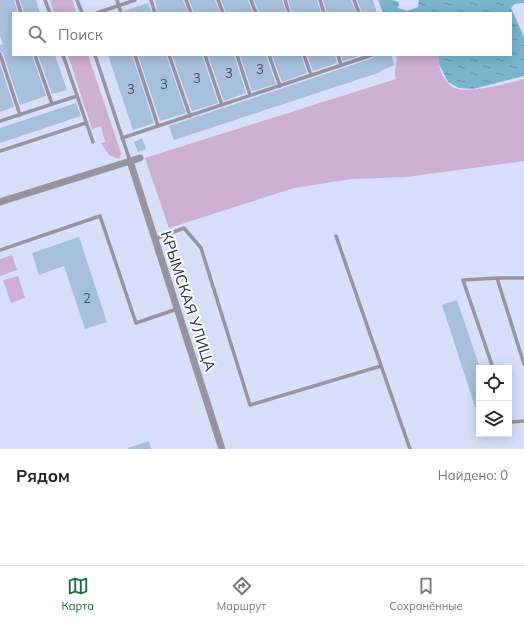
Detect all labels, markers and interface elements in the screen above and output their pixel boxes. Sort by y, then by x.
search box [12,12,512,56]
icon: search [26,23,48,45]
text: Поиск [58,25,103,44]
house number: 3 [256,61,264,77]
house number: 3 [225,65,233,81]
house number: 3 [193,70,201,86]
house number: 3 [160,76,168,92]
house number: 3 [127,81,135,97]
street label: КРЫМСКАЯ УЛИЦА [157,228,220,373]
house number: 2 [83,290,91,306]
map controls [476,365,512,437]
button: locate [476,365,512,401]
button: layers [476,401,512,437]
text: Рядом [16,465,70,486]
text: Найдено: 0 [438,467,508,483]
tab: Карта [61,575,94,613]
tab: Маршрут [217,575,266,613]
tab: Сохранённые [389,575,463,613]

